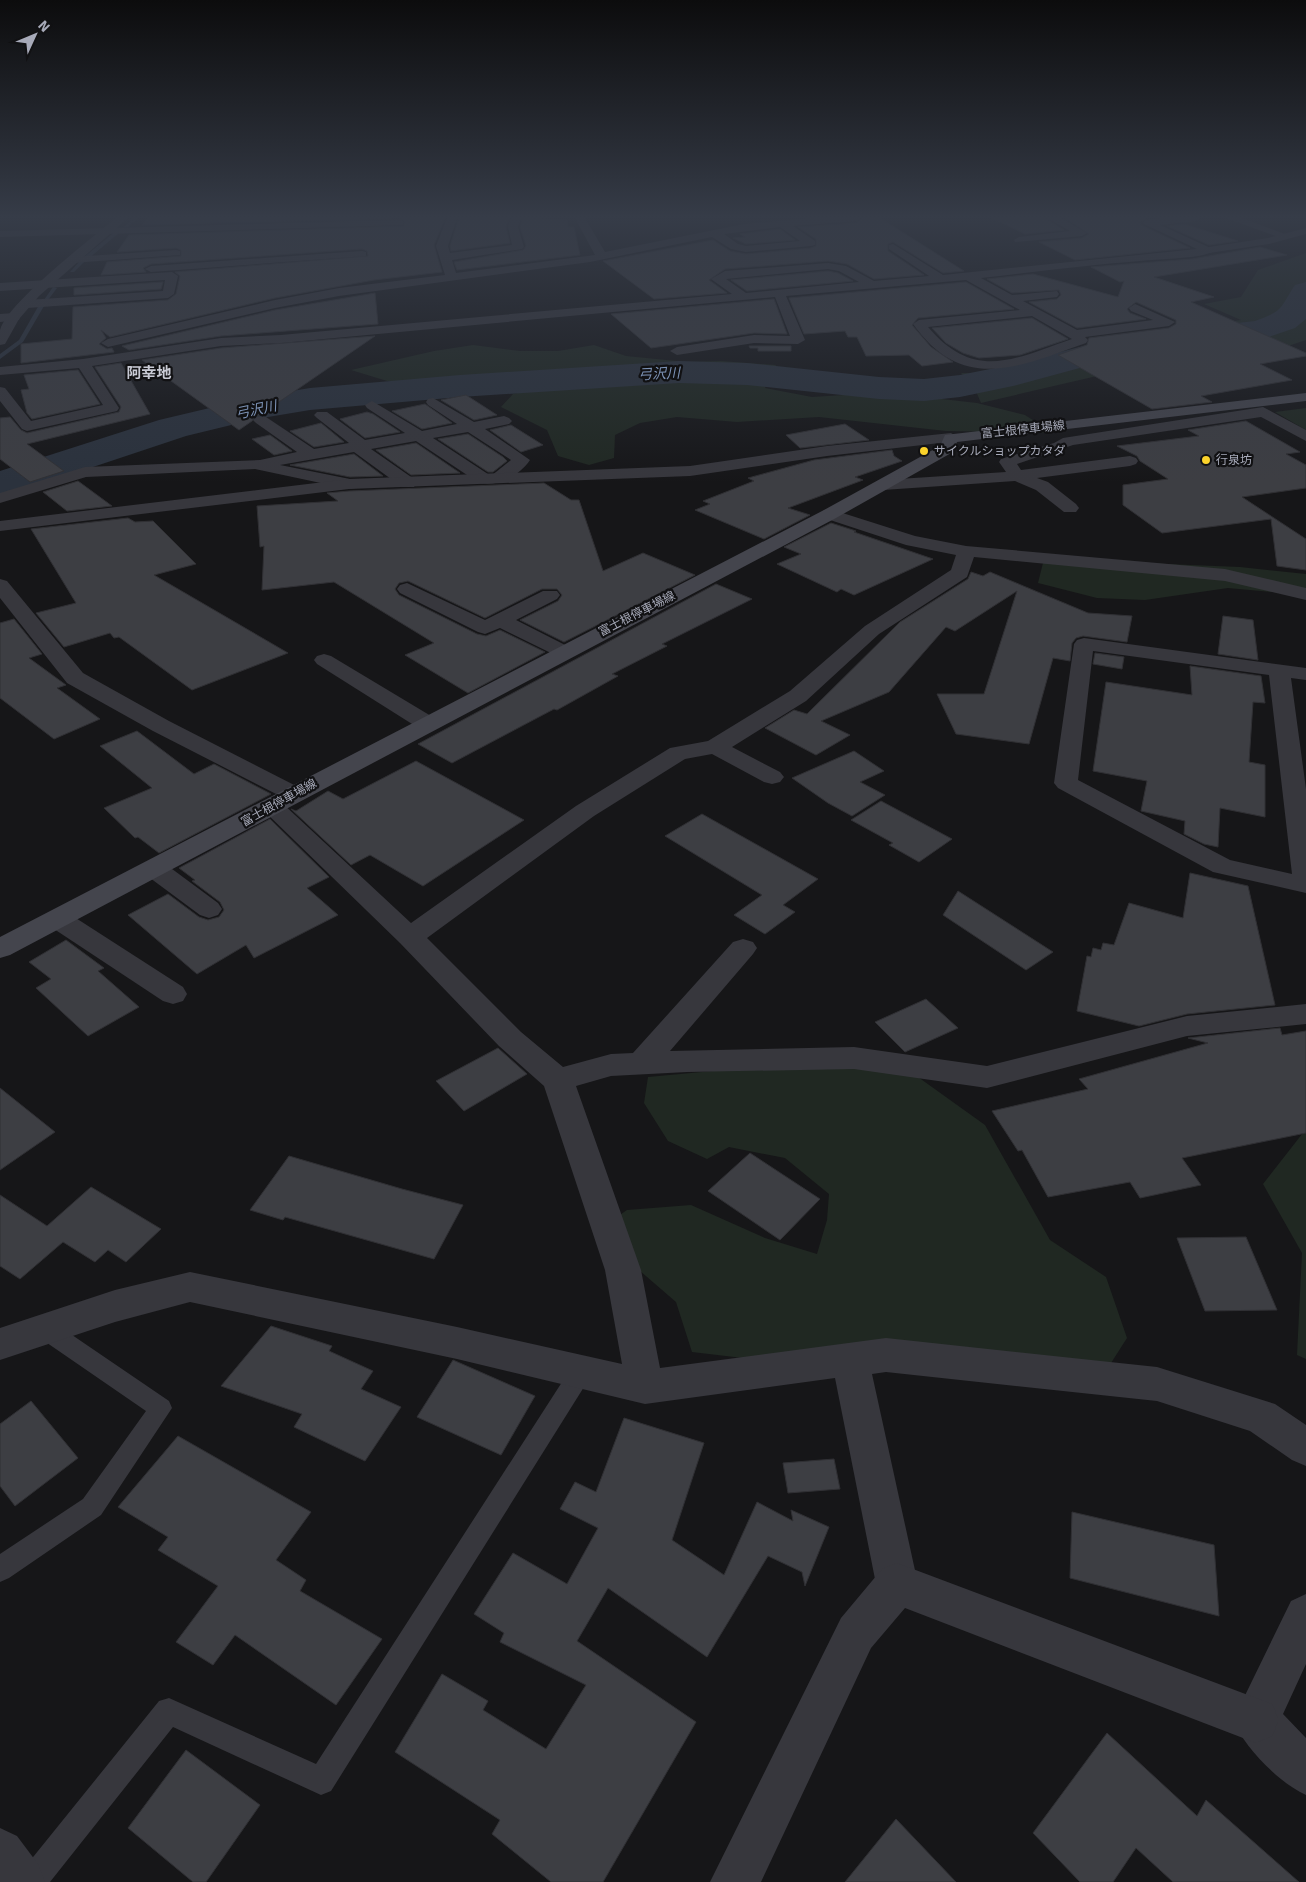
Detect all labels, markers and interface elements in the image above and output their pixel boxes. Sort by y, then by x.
north arrow [10,10,60,60]
text: N [34,17,53,36]
district label: 阿幸地 [126,364,172,382]
water label: 弓沢川 [638,364,682,384]
water label: 弓沢川 [234,397,280,423]
street label: 富士根停車場線 [980,418,1066,442]
place label: サイクルショップカタダ [934,444,1065,459]
marker: サイクルショップカタダ [918,445,930,457]
place label: 行泉坊 [1216,453,1252,468]
marker: 行泉坊 [1200,454,1212,466]
street label: 富士根停車場線 [596,588,678,640]
street label: 富士根停車場線 [239,776,319,830]

